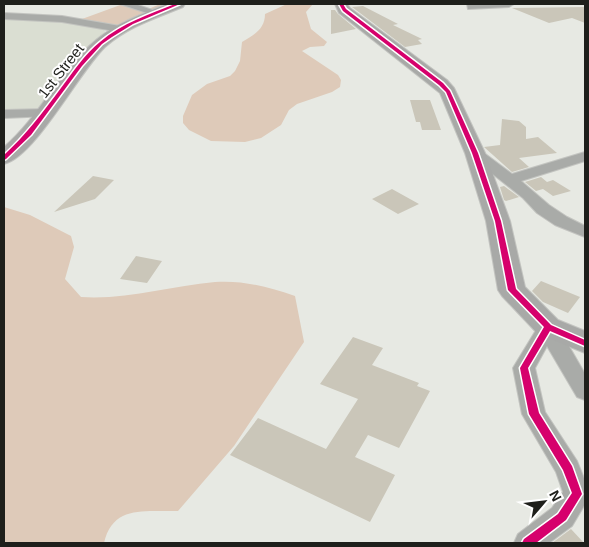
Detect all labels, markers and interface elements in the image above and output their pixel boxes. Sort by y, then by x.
street label: 1st Street [34,40,88,101]
north arrow [519,477,569,527]
text: N [546,488,565,504]

